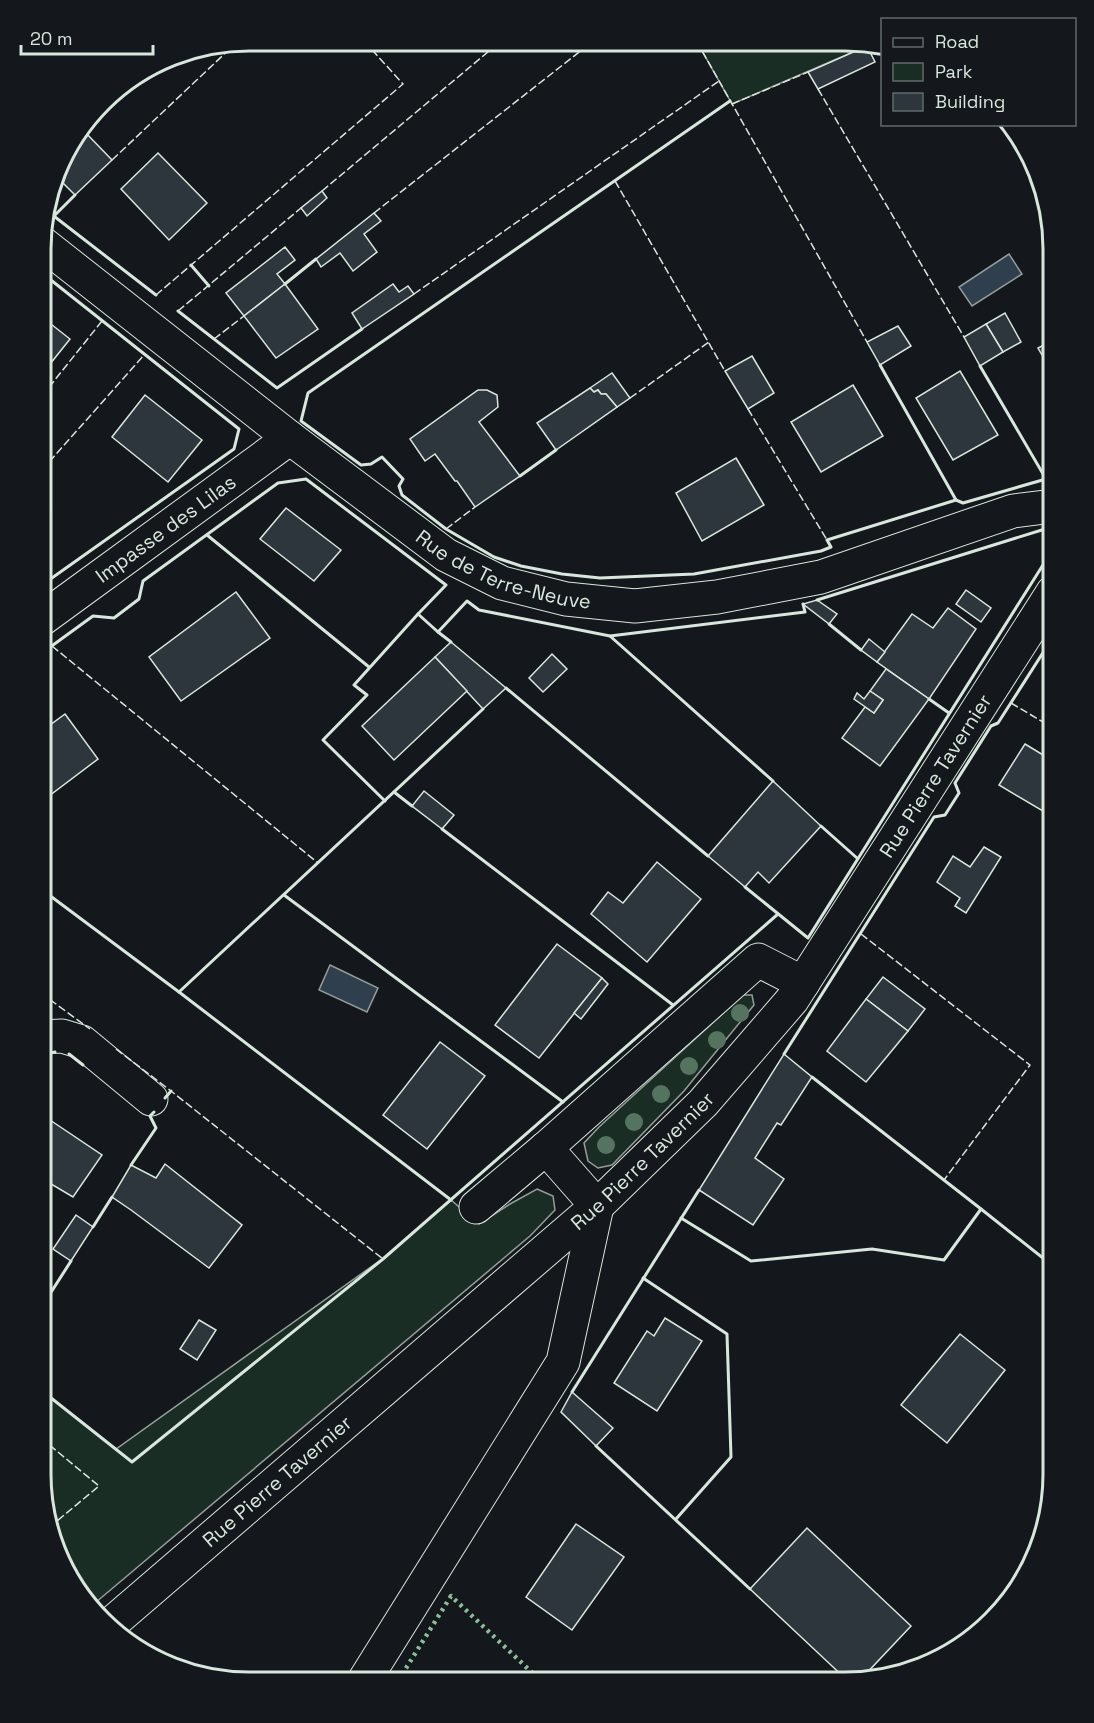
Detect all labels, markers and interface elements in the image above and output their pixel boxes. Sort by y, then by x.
scale bar [21,18,153,56]
legend [881,18,1076,126]
text: 20 m [30,27,73,50]
text: Road [935,30,979,53]
text: Park [935,60,973,83]
text: Building [935,90,1005,113]
street label: Impasse des Lilas [90,469,241,589]
street label: Rue de Terre-Neuve [411,524,592,614]
street label: Rue Pierre Tavernier [873,689,997,863]
street label: Rue Pierre Tavernier [565,1086,720,1236]
street label: Rue Pierre Tavernier [197,1410,357,1553]

